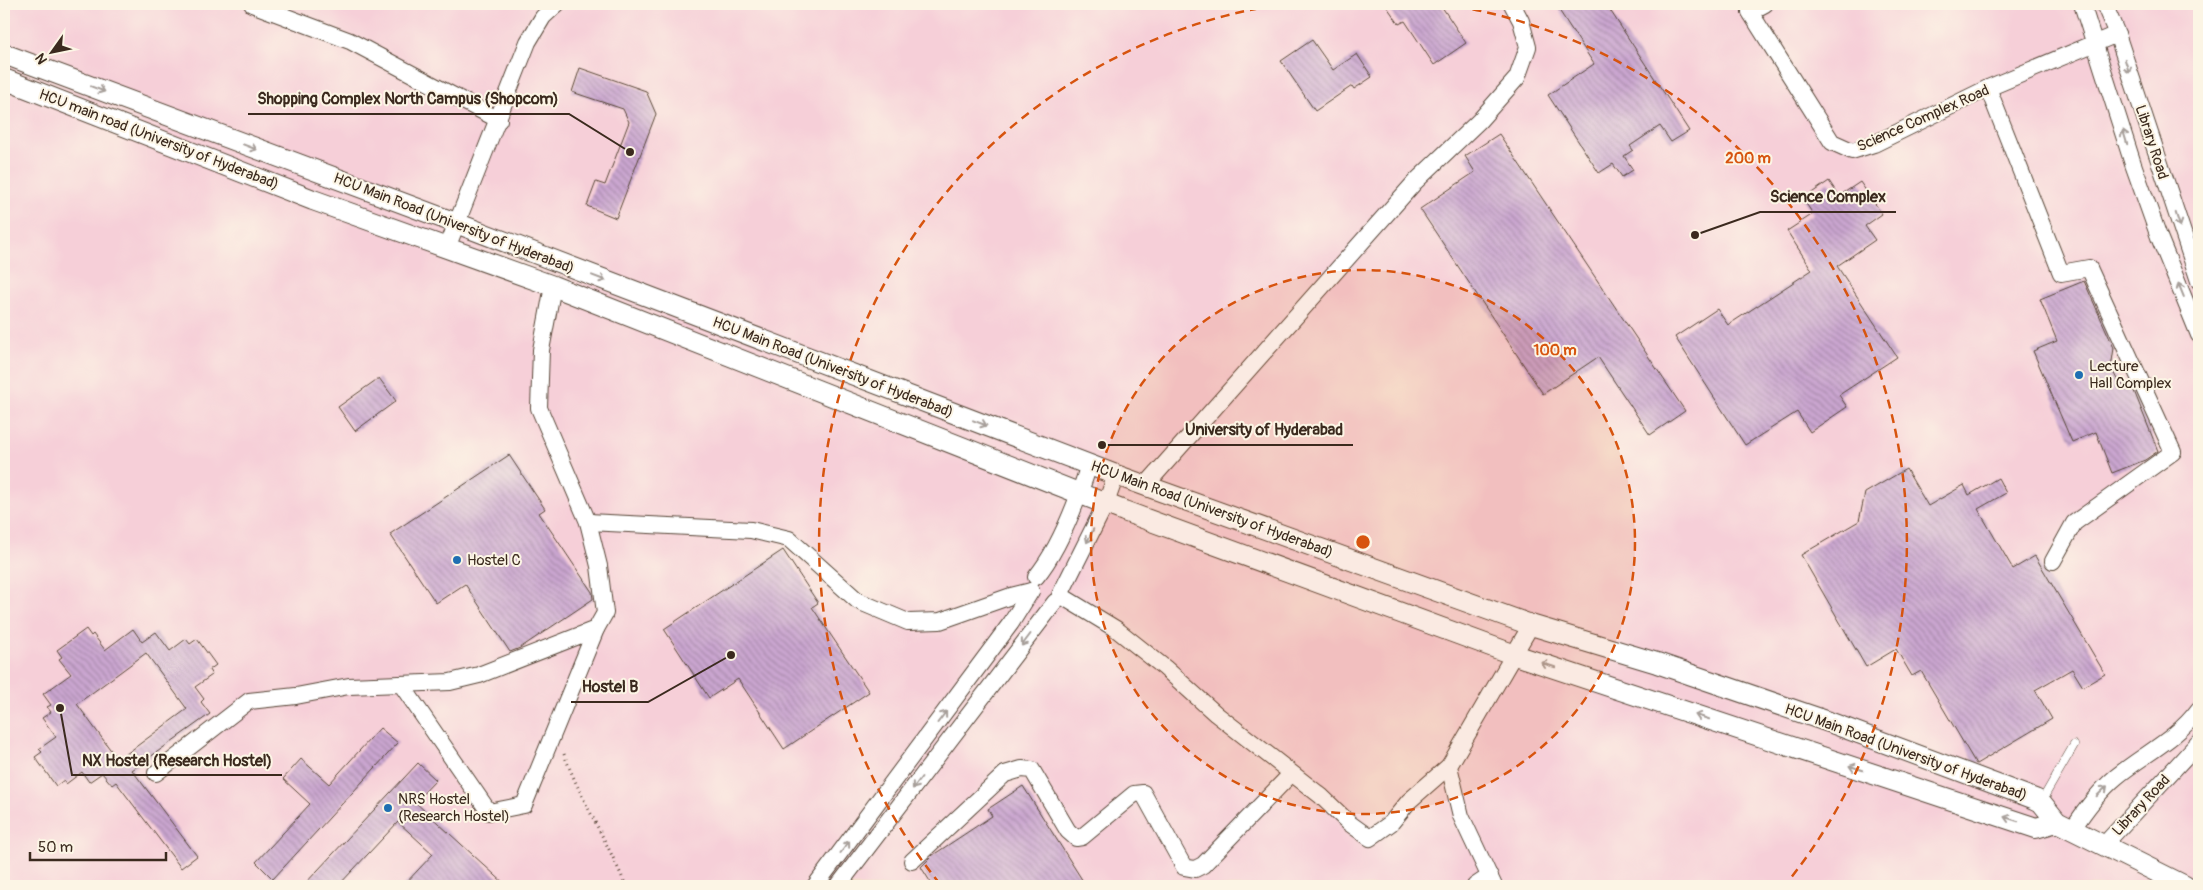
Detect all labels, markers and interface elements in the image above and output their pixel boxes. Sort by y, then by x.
north arrow [28,28,78,78]
text: N [32,50,51,67]
one-way arrow [2123,57,2133,73]
street label: Science Complex Road [1854,81,1992,156]
callout: Shopping Complex North Campus (Shopcom) [248,83,569,114]
street label: HCU main road (University of Hyderabad) [36,85,282,194]
one-way arrow [90,85,106,94]
text: Shopping Complex North Campus (Shopcom) [257,89,559,109]
street label: Library Road [2131,103,2172,182]
one-way arrow [2119,130,2129,146]
one-way arrow [242,143,258,152]
text: 200 m [1725,149,1771,168]
street label: HCU Main Road (University of Hyderabad) [331,169,577,278]
callout: Science Complex [1760,181,1896,212]
text: Science Complex [1770,187,1886,207]
one-way arrow [2174,212,2183,228]
one-way arrow [591,274,606,283]
one-way arrow [2175,283,2185,298]
street label: HCU Main Road (University of Hyderabad) [710,313,956,422]
text: 100 m [1534,341,1576,360]
place label: Lecture Hall Complex [2089,357,2172,393]
marker: Lecture Hall Complex [2073,369,2085,381]
callout: University of Hyderabad [1175,414,1353,445]
one-way arrow [972,419,987,428]
text: University of Hyderabad [1185,420,1343,440]
street label: HCU Main Road (University of Hyderabad) [1088,457,1336,562]
one-way arrow [1085,528,1094,543]
centre of rings [1354,533,1372,551]
place label: Hostel C [467,551,521,570]
marker: Hostel C [451,554,463,566]
one-way arrow [1020,633,1031,646]
one-way arrow [1540,660,1556,670]
callout: Hostel B [571,671,648,702]
text: Hostel B [582,677,638,697]
street label: HCU Main Road (University of Hyderabad) [1782,700,2030,805]
one-way arrow [936,711,947,724]
one-way arrow [1695,711,1711,721]
callout: NX Hostel (Research Hostel) [72,744,282,775]
text: NX Hostel (Research Hostel) [82,751,272,771]
one-way arrow [1849,763,1865,772]
street label: Library Road [2108,771,2175,840]
one-way arrow [911,776,922,789]
one-way arrow [2095,785,2108,797]
place label: NRS Hostel (Research Hostel) [398,790,510,826]
marker: NRS Hostel (Research Hostel) [382,802,394,814]
one-way arrow [2003,814,2019,823]
scale bar [30,830,166,862]
text: 50 m [38,838,73,857]
one-way arrow [839,841,850,854]

